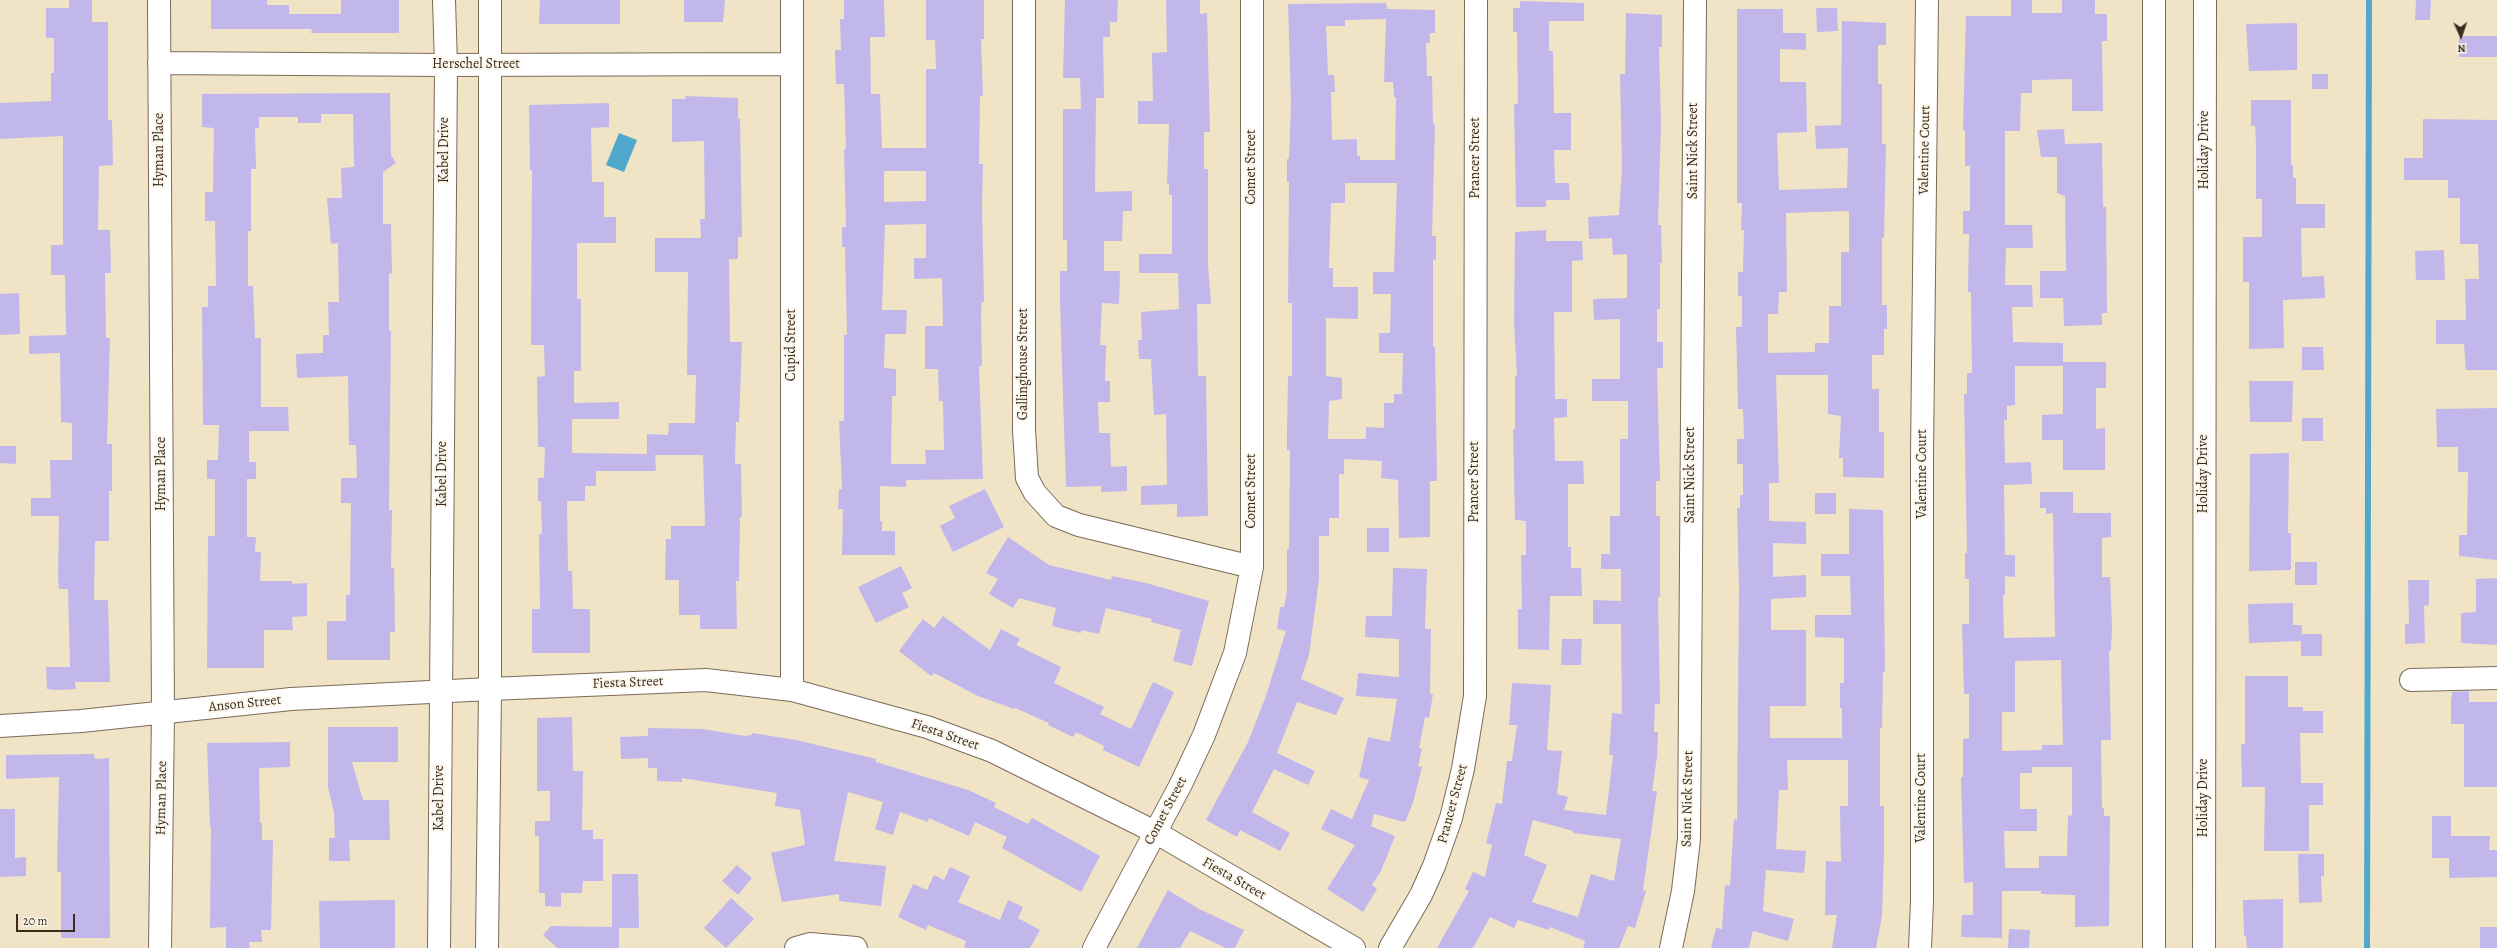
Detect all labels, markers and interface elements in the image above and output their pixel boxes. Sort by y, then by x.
north arrow [2441,16,2481,56]
text: N [2457,41,2466,56]
street label: Herschel Street [432,57,520,73]
street label: Saint Nick Street [1686,103,1702,199]
street label: Valentine Court [1916,105,1934,195]
street label: Holiday Drive [2197,111,2213,189]
street label: Hyman Place [152,113,168,187]
street label: Kabel Drive [437,117,453,183]
street label: Prancer Street [1468,117,1484,199]
street label: Comet Street [1244,129,1260,205]
street label: Gallinghouse Street [1016,308,1032,420]
street label: Cupid Street [784,309,800,381]
street label: Saint Nick Street [1683,427,1699,523]
street label: Valentine Court [1915,429,1931,519]
street label: Holiday Drive [2196,435,2212,513]
street label: Hyman Place [154,437,170,511]
street label: Kabel Drive [435,441,451,507]
street label: Prancer Street [1467,441,1483,523]
street label: Comet Street [1244,453,1260,529]
street label: Fiesta Street [592,673,664,693]
street label: Anson Street [208,692,282,716]
street label: Fiesta Street [909,715,981,755]
street label: Saint Nick Street [1679,751,1697,847]
street label: Valentine Court [1914,753,1930,843]
street label: Holiday Drive [2196,759,2212,837]
street label: Hyman Place [153,761,171,835]
street label: Prancer Street [1434,762,1472,846]
street label: Kabel Drive [432,765,448,831]
street label: Comet Street [1141,774,1191,848]
street label: Fiesta Street [1199,854,1269,904]
scale bar [18,906,77,932]
text: 20 m [23,913,47,929]

